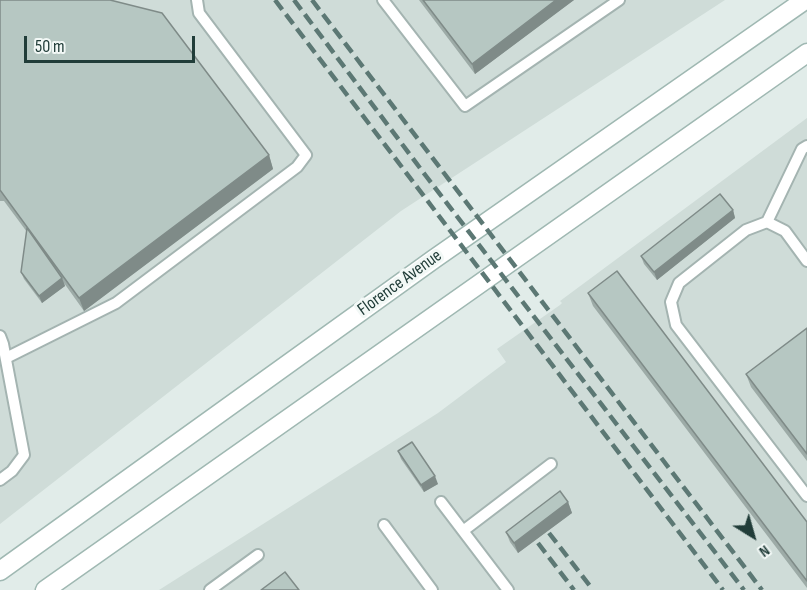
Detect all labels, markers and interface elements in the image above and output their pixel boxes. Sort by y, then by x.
scale bar [27,24,198,62]
text: 50 m [35,36,65,57]
street label: Florence Avenue [354,245,446,321]
north arrow [723,506,783,566]
text: N [755,541,773,561]

